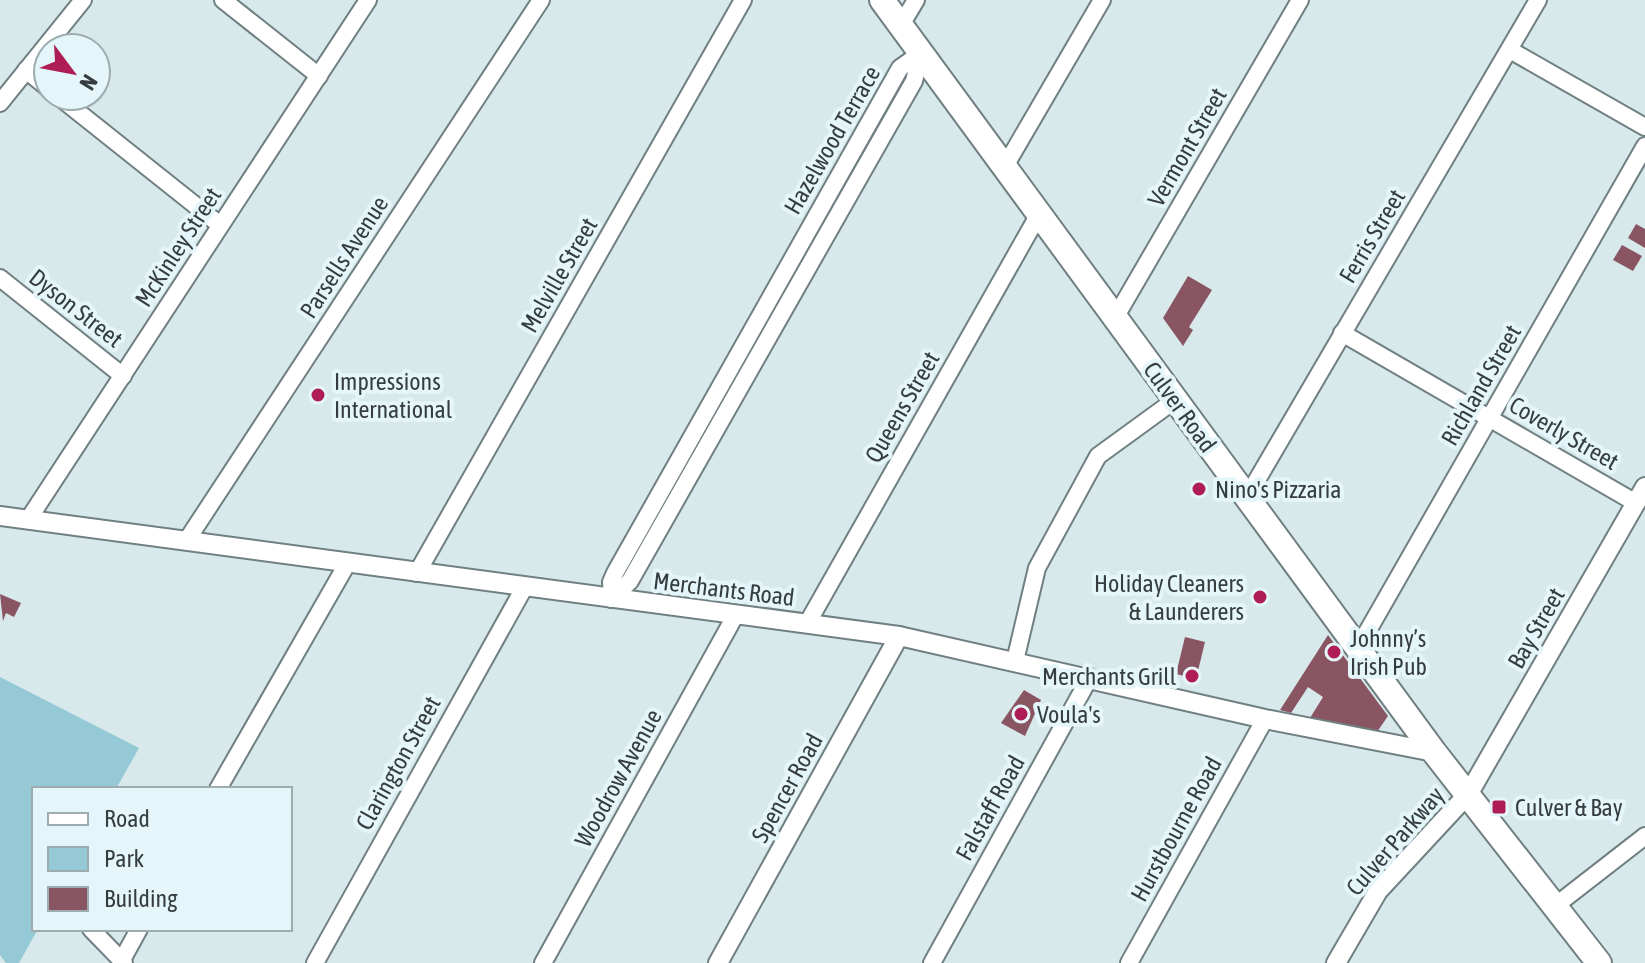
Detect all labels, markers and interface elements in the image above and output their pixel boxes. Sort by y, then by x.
north arrow [32,32,112,112]
street label: Hazelwood Terrace [779,61,885,219]
text: N [74,70,103,95]
street label: Vermont Street [1142,83,1232,211]
street label: McKinley Street [130,182,227,312]
street label: Ferris Street [1334,184,1410,288]
street label: Parsells Avenue [295,191,393,323]
street label: Melville Street [515,213,603,337]
street label: Dyson Street [24,263,128,353]
street label: Richland Street [1436,320,1526,450]
street label: Queens Street [859,347,945,467]
street label: Culver Road [1138,356,1222,458]
place label: Impressions International [334,368,453,423]
marker: Impressions International [309,386,327,404]
street label: Coverly Street [1505,391,1623,475]
place label: Nino's Pizzaria [1215,476,1341,503]
marker: Nino's Pizzaria [1190,480,1208,498]
street label: Merchants Road [652,567,796,611]
place label: Holiday Cleaners & Launderers [1094,570,1244,625]
street label: Bay Street [1502,583,1570,673]
marker: Holiday Cleaners & Launderers [1251,588,1269,606]
place label: Johnny’s Irish Pub [1350,625,1427,680]
marker: Johnny’s Irish Pub [1325,643,1343,661]
place label: Merchants Grill [1042,663,1177,690]
marker: Merchants Grill [1183,667,1201,685]
street label: Clarington Street [350,691,446,834]
place label: Voula's [1037,701,1101,728]
street label: Woodrow Avenue [569,705,667,851]
marker: Voula's [1012,705,1030,723]
street label: Spencer Road [746,729,828,847]
street label: Falstaff Road [950,751,1030,865]
street label: Hurstbourne Road [1125,752,1227,906]
street label: Culver Parkway [1341,781,1449,901]
legend [32,787,292,931]
place label: Culver & Bay [1515,794,1623,821]
marker: Culver & Bay [1490,798,1508,816]
text: Road [104,805,150,832]
text: Park [104,845,145,872]
text: Building [104,885,178,912]

